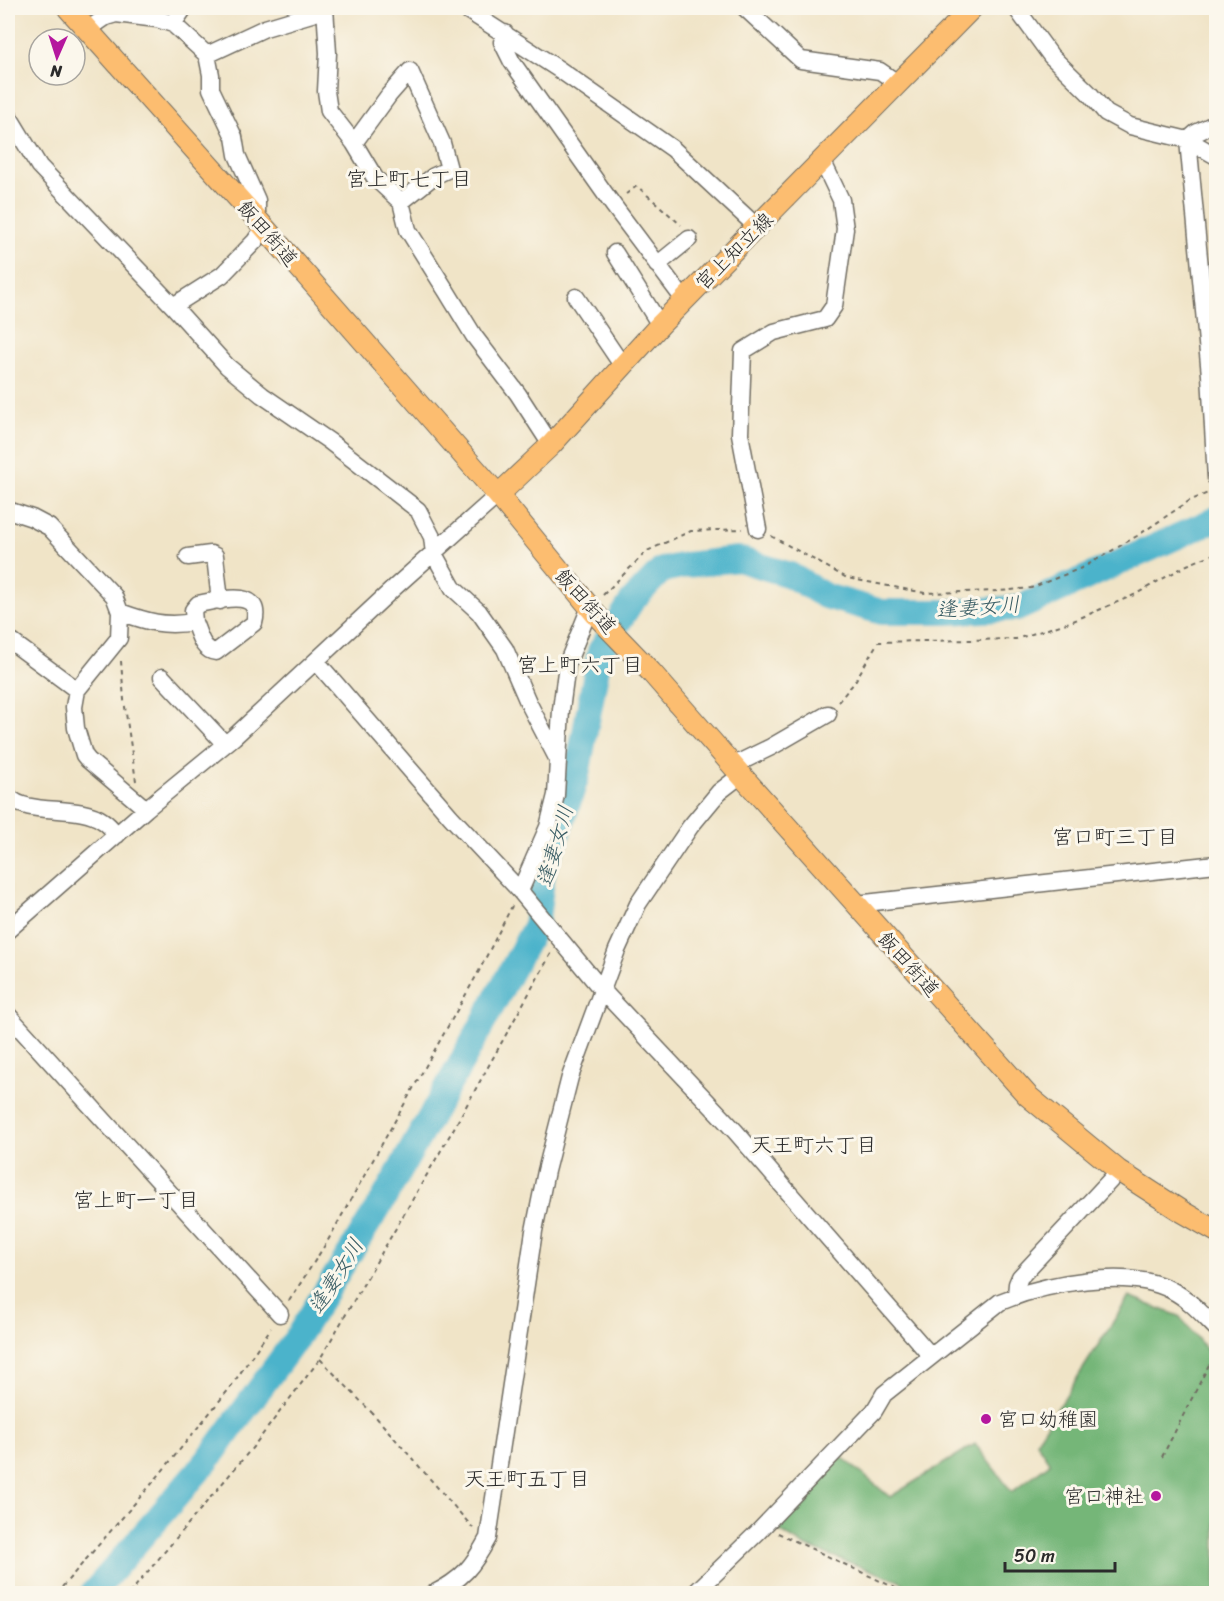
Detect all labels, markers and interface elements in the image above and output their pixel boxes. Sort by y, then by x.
north arrow [27,27,87,87]
text: N [49,57,64,86]
district label: 宮上町七丁目 [346,160,472,198]
street label: 飯田街道 [228,192,307,275]
street label: 宮上知立線 [687,204,782,299]
street label: 飯田街道 [546,560,625,643]
water label: 逢妻女川 [935,585,1021,629]
district label: 宮上町六丁目 [517,646,643,684]
water label: 逢妻女川 [525,800,585,892]
district label: 宮口町三丁目 [1052,818,1178,856]
street label: 飯田街道 [869,923,948,1006]
district label: 天王町六丁目 [751,1126,877,1164]
district label: 宮上町一丁目 [73,1181,199,1219]
water label: 逢妻女川 [298,1230,374,1322]
place label: 宮口幼稚園 [998,1402,1098,1437]
marker: 宮口幼稚園 [979,1412,993,1426]
district label: 天王町五丁目 [464,1460,590,1498]
place label: 宮口神社 [1064,1479,1144,1514]
marker: 宮口神社 [1149,1489,1163,1503]
scale bar [1005,1535,1114,1573]
text: 50 m [1014,1540,1055,1572]

